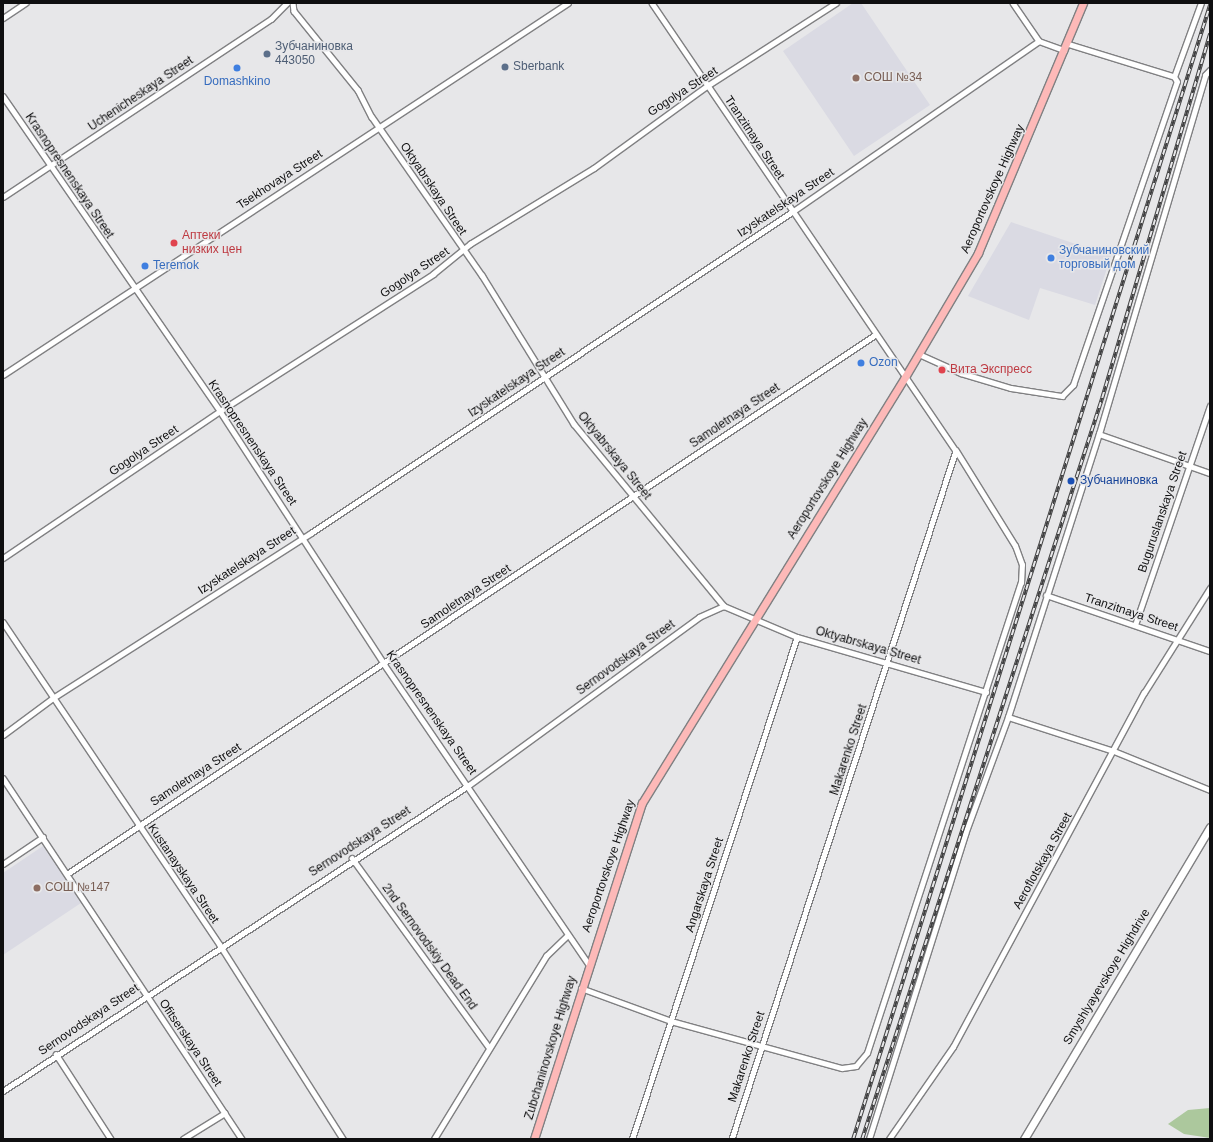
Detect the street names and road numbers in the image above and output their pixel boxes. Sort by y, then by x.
street label: Uchenicheskaya Street [86,54,196,134]
street label: Gogolya Street [646,64,720,120]
street label: Tranzitnaya Street [721,94,787,182]
street label: Krasnopresnenskaya Street [22,111,116,241]
street label: Aeroportovskoye Highway [958,122,1028,256]
street label: Oktyabrskaya Street [397,140,469,238]
street label: Tsekhovaya Street [235,147,325,213]
street label: Izyskatelskaya Street [735,165,837,241]
street label: Gogolya Street [378,245,452,301]
street label: Izyskatelskaya Street [466,345,568,421]
street label: Krasnopresnenskaya Street [205,378,299,508]
street label: Samoletnaya Street [687,381,783,451]
street label: Oktyabrskaya Street [574,409,654,503]
street label: Aeroportovskoye Highway [785,416,871,542]
street label: Gogolya Street [107,423,181,479]
street label: Buguruslanskaya Street [1135,449,1191,575]
street label: Izyskatelskaya Street [196,524,298,598]
street label: Samoletnaya Street [418,562,514,632]
street label: Tranzitnaya Street [1082,591,1180,635]
street label: Sernovodskaya Street [574,617,678,699]
street label: Oktyabrskaya Street [814,624,922,668]
street label: Krasnopresnenskaya Street [383,648,479,778]
street label: Makarenko Street [828,703,870,797]
street label: Samoletnaya Street [148,740,244,810]
street label: Aeroportovskoye Highway [580,798,638,934]
street label: Sernovodskaya Street [307,804,413,880]
street label: Aeroflotskaya Street [1011,810,1075,912]
street label: Kustanayskaya Street [144,822,222,926]
street label: Angarskaya Street [683,836,727,934]
street label: 2nd Sernovodskiy Dead End [378,881,480,1013]
street label: Smyshlyayevskoye Highdrive [1061,906,1153,1048]
street label: Zubchaninovskoye Highway [522,974,580,1122]
street label: Sernovodskaya Street [36,981,142,1059]
street label: Ofitserskaya Street [156,997,224,1089]
street label: Makarenko Street [726,1010,768,1104]

